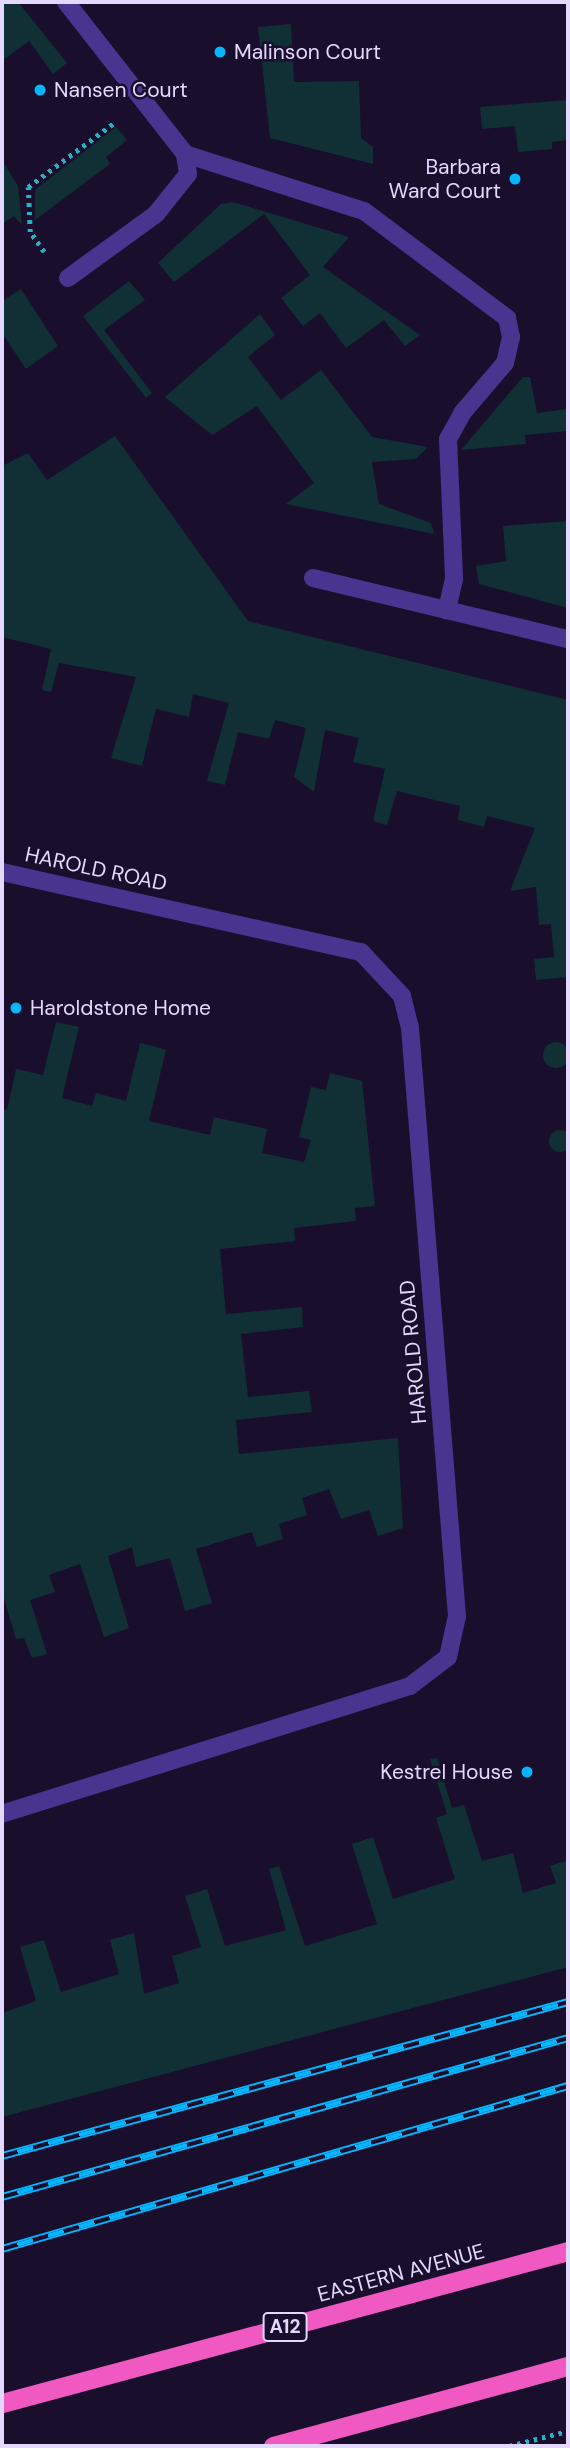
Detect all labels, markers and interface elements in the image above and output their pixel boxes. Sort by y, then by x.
place label: Malinson Court [234,39,381,65]
marker: Malinson Court [212,44,228,60]
place label: Nansen Court [54,77,188,103]
marker: Nansen Court [32,82,48,98]
place label: Barbara Ward Court [389,154,501,204]
marker: Barbara Ward Court [507,171,523,187]
street label: HAROLD ROAD [23,842,169,896]
place label: Haroldstone Home [30,995,211,1021]
marker: Haroldstone Home [8,1000,24,1016]
street label: HAROLD ROAD [394,1279,432,1425]
place label: Kestrel House [380,1759,513,1785]
marker: Kestrel House [519,1764,535,1780]
street label: EASTERN AVENUE [315,2239,487,2307]
road number: A12 [262,2312,308,2342]

